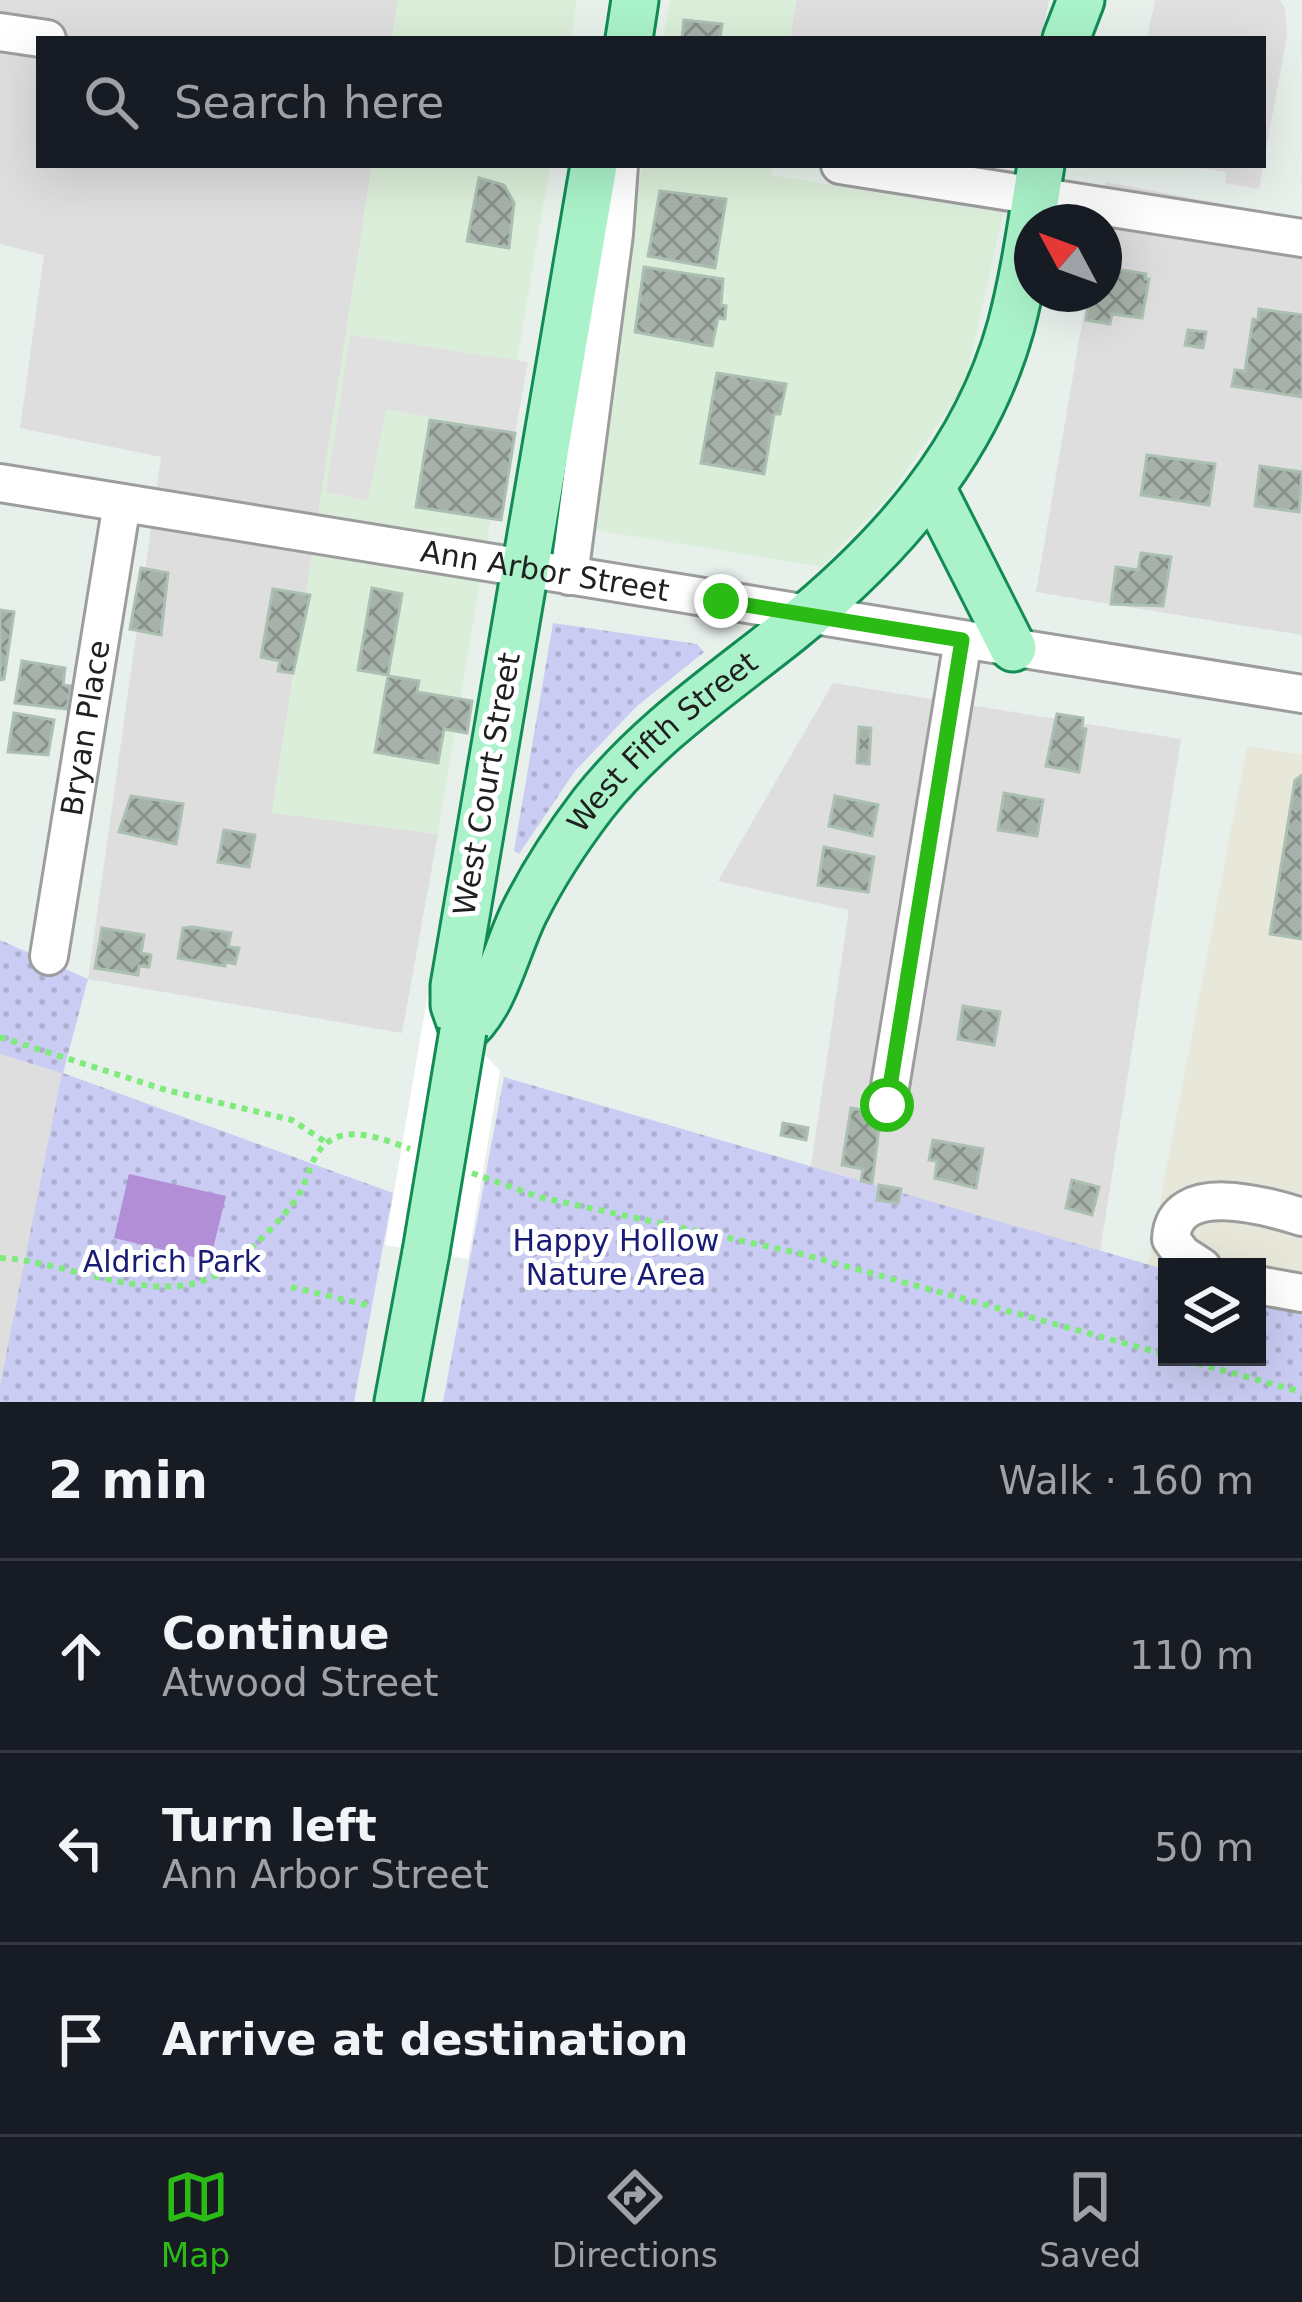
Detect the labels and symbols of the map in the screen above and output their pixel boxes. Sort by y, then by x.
north arrow [1014,204,1122,312]
street label: Ann Arbor Street [418,533,672,608]
route end [694,574,748,628]
street label: Bryan Place [54,637,117,818]
street label: West Fifth Street [560,644,764,839]
street label: West Court Street [446,649,527,918]
route start [860,1078,914,1132]
park label: Happy Hollow Nature Area [513,1223,719,1292]
park label: Aldrich Park [83,1244,262,1279]

